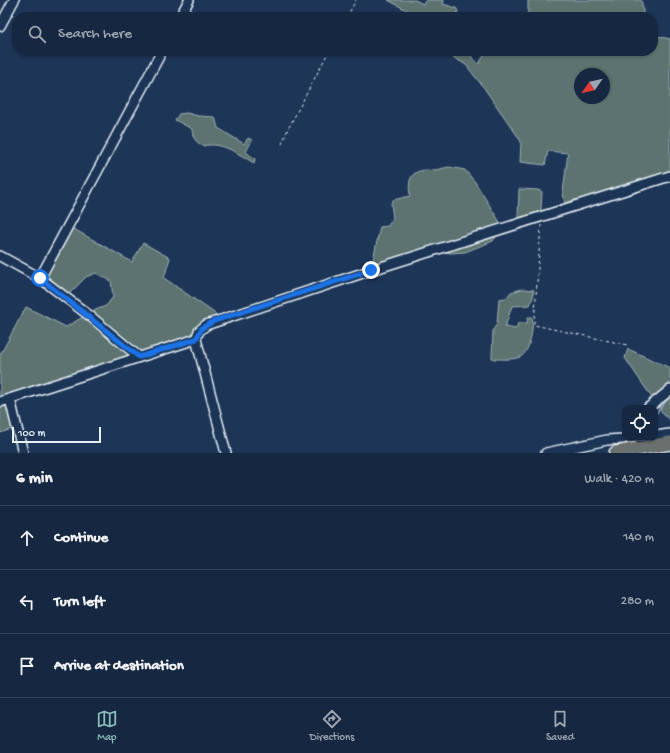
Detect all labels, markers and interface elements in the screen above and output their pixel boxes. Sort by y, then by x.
search box [12,12,658,56]
icon: search [26,23,48,45]
text: Search here [58,25,132,43]
north arrow [574,68,610,104]
route end [362,261,380,279]
route start [31,269,49,287]
map controls [622,405,658,441]
button: locate [622,405,658,441]
scale bar [12,425,101,444]
text: 100 m [18,428,45,440]
text: 6 min [16,469,52,489]
text: Walk · 420 m [585,472,654,487]
icon: ahead [16,527,38,549]
text: Continue [54,529,108,547]
text: 140 m [623,530,654,545]
icon: left [16,591,38,613]
text: Turn left [54,593,105,611]
text: 280 m [621,594,654,609]
icon: arrive [16,655,38,677]
text: Arrive at destination [54,657,184,675]
tab: Map [96,708,118,744]
tab: Directions [310,708,354,744]
tab: Saved [546,708,574,744]

